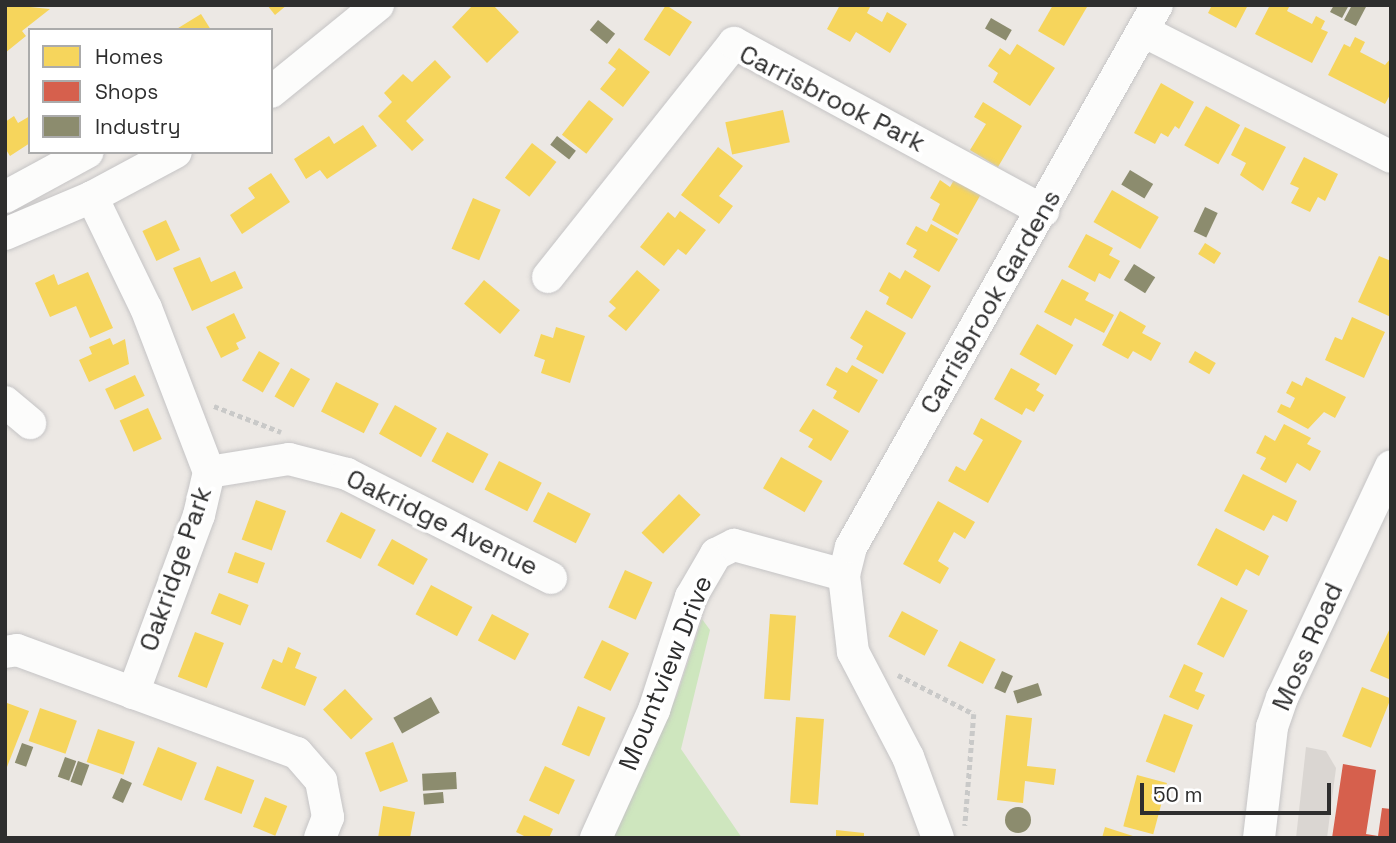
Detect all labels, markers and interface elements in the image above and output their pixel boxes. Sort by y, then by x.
legend [28,28,273,154]
street label: Carrisbrook Park [734,39,930,159]
text: Homes [95,43,163,70]
text: Shops [95,78,158,105]
text: Industry [95,113,181,140]
street label: Carrisbrook Gardens [914,184,1068,420]
street label: Oakridge Avenue [341,463,543,583]
street label: Oakridge Park [133,483,219,655]
street label: Mountview Drive [613,571,719,775]
street label: Moss Road [1266,578,1350,716]
scale bar [1144,770,1335,814]
text: 50 m [1153,781,1203,808]

